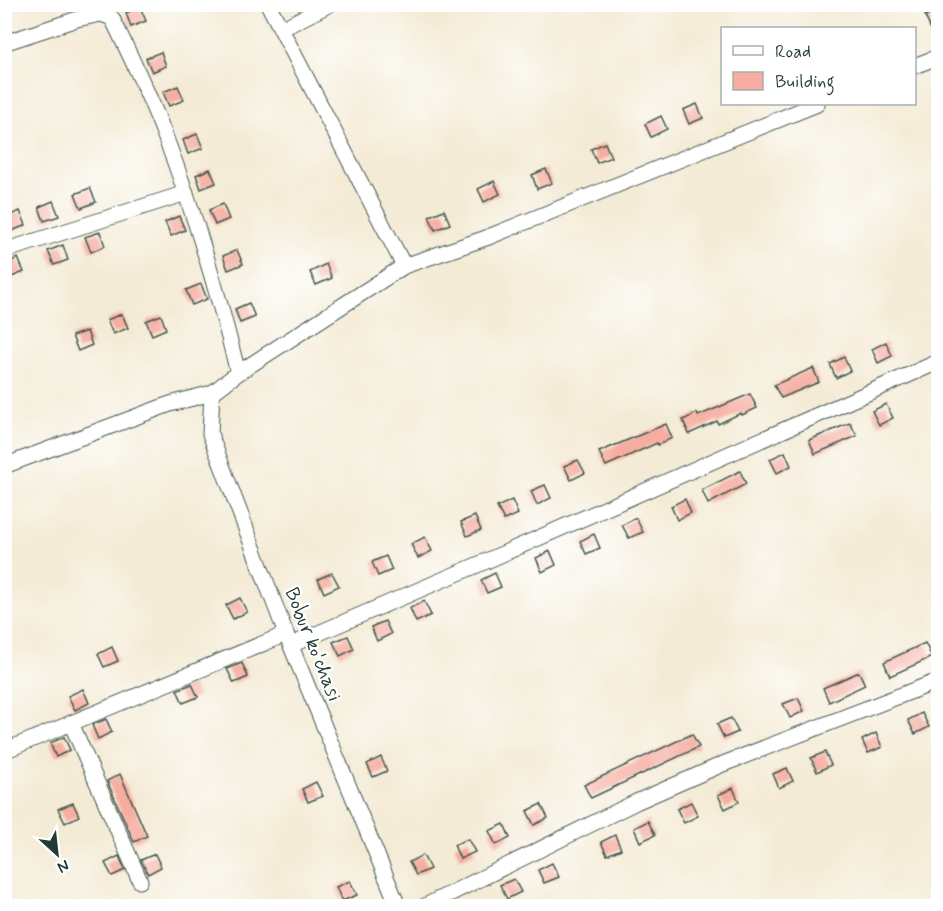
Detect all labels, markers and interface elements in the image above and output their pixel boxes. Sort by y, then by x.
legend [721,27,916,105]
text: Road [775,40,811,64]
text: Building [775,70,835,96]
street label: Bobur ko'chasi [277,584,348,706]
north arrow [27,824,87,884]
text: N [54,854,73,878]

